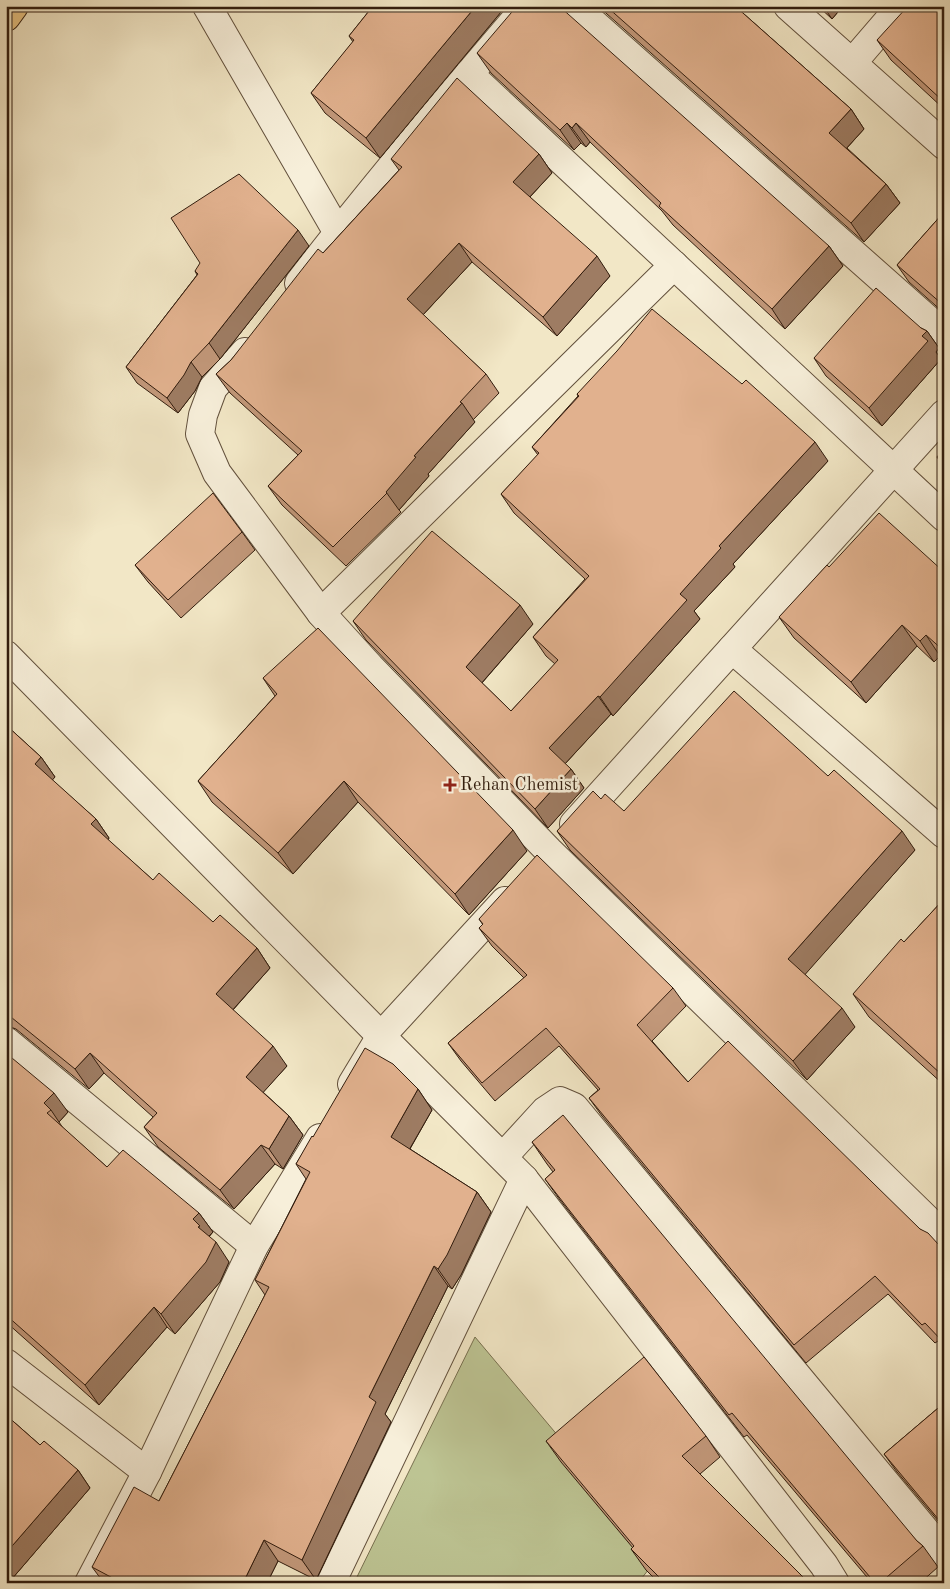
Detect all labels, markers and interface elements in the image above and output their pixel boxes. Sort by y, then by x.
place label: Rehan Chemist [460,776,578,794]
marker: Rehan Chemist [444,779,456,791]

